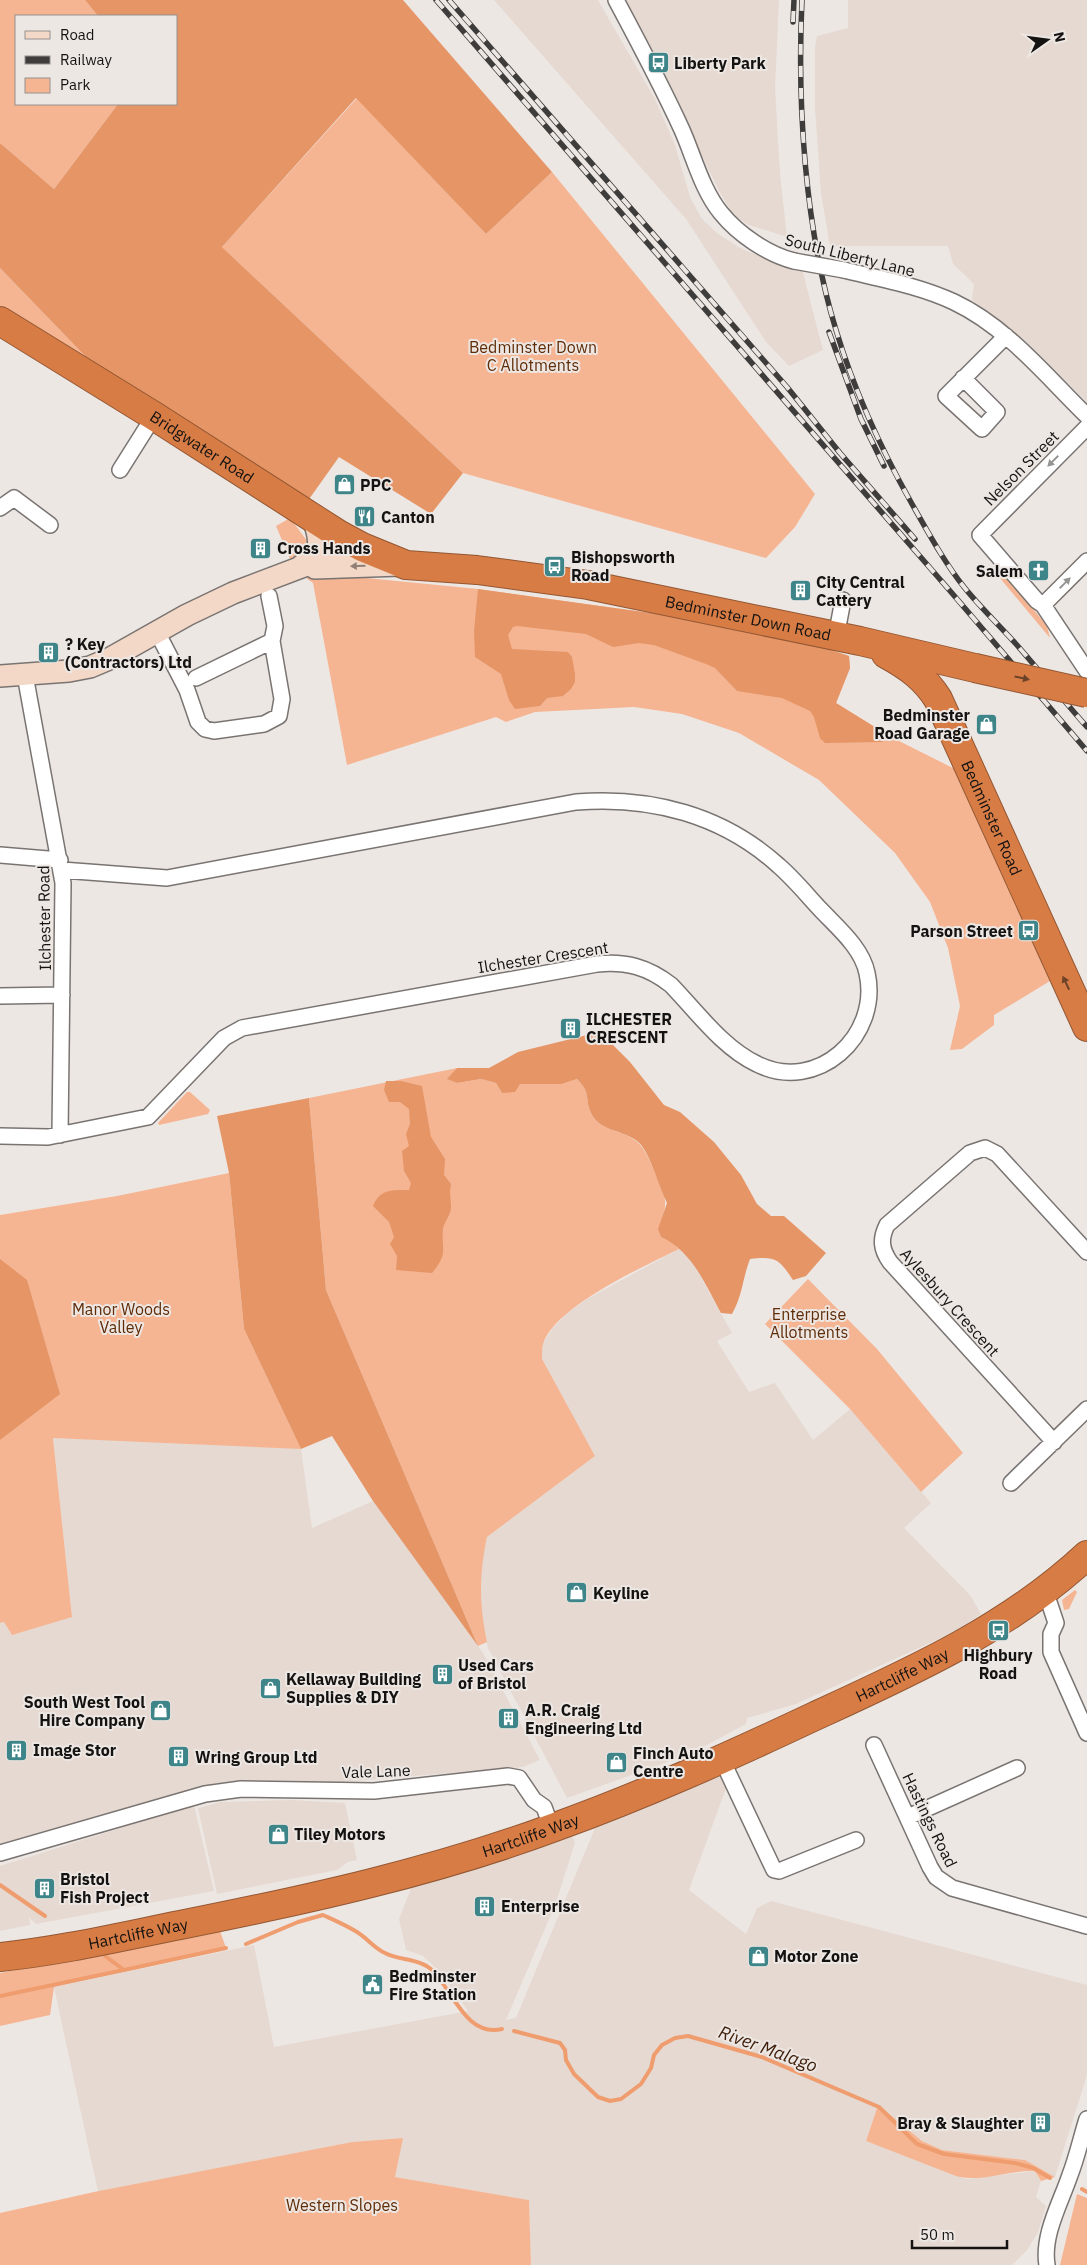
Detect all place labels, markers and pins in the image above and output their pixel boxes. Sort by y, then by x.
bus stop icon: Liberty Park [646,51,670,75]
place label: Liberty Park [674,53,767,73]
shop icon: PPC [332,473,356,497]
place label: PPC [360,475,391,495]
restaurant icon: Canton [353,505,377,529]
place label: Canton [381,507,435,527]
building icon: Cross Hands [249,536,273,560]
place label: Cross Hands [277,538,371,558]
place label: Bishopsworth Road [571,547,675,585]
bus stop icon: Bishopsworth Road [543,554,567,578]
church icon: Salem [1027,559,1051,583]
place label: Salem [976,561,1023,581]
place label: City Central Cattery [816,572,905,610]
building icon: City Central Cattery [788,579,812,603]
place label: ? Key (Contractors) Ltd [65,634,192,672]
building icon: ? Key (Contractors) Ltd [37,641,61,665]
place label: Bedminster Road Garage [874,705,971,743]
shop icon: Bedminster Road Garage [974,712,998,736]
bus stop icon: Parson Street [1017,919,1041,943]
place label: Parson Street [910,921,1013,941]
place label: ILCHESTER CRESCENT [586,1009,672,1047]
building icon: ILCHESTER CRESCENT [558,1016,582,1040]
shop icon: Keyline [565,1581,589,1605]
place label: Keyline [593,1583,649,1603]
bus stop icon: Highbury Road [986,1619,1010,1643]
place label: Highbury Road [964,1645,1033,1683]
place label: Used Cars of Bristol [458,1655,534,1693]
building icon: Used Cars of Bristol [430,1662,454,1686]
place label: Kellaway Building Supplies & DIY [286,1669,421,1707]
shop icon: Kellaway Building Supplies & DIY [258,1676,282,1700]
place label: South West Tool Hire Company [24,1692,145,1730]
shop icon: South West Tool Hire Company [149,1699,173,1723]
place label: A.R. Craig Engineering Ltd [525,1700,642,1738]
building icon: A.R. Craig Engineering Ltd [497,1707,521,1731]
building icon: Image Stor [5,1738,29,1762]
place label: Image Stor [33,1740,117,1760]
place label: Finch Auto Centre [633,1743,714,1781]
building icon: Wring Group Ltd [167,1745,191,1769]
place label: Wring Group Ltd [195,1747,318,1767]
shop icon: Finch Auto Centre [605,1750,629,1774]
shop icon: Tiley Motors [266,1822,290,1846]
place label: Tiley Motors [294,1824,386,1844]
place label: Bristol Fish Project [60,1869,149,1907]
building icon: Bristol Fish Project [32,1876,56,1900]
building icon: Enterprise [473,1894,497,1918]
place label: Enterprise [501,1896,580,1916]
shop icon: Motor Zone [746,1944,770,1968]
place label: Motor Zone [774,1946,859,1966]
place label: Bedminster Fire Station [389,1966,477,2004]
public building icon: Bedminster Fire Station [361,1973,385,1997]
building icon: Bray & Slaughter [1028,2111,1052,2135]
place label: Bray & Slaughter [897,2113,1025,2133]

